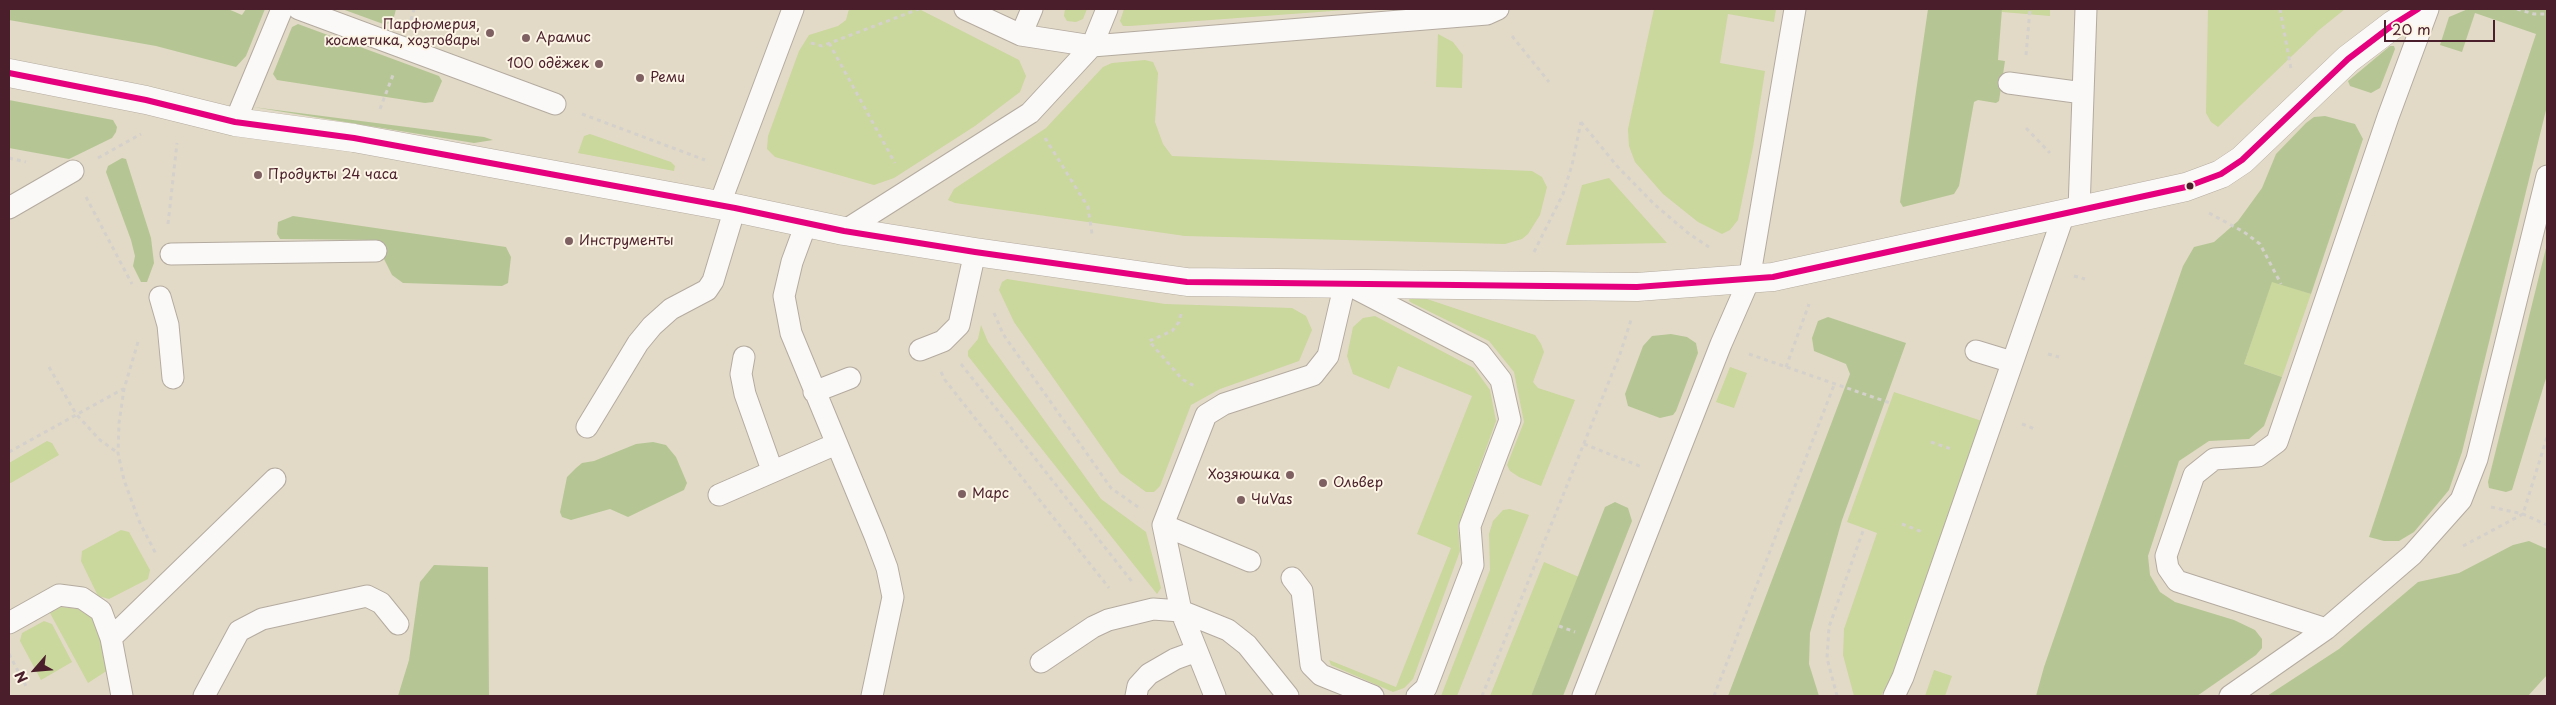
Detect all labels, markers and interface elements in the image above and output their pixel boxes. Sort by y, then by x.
scale bar [2386,10,2497,42]
place label: Парфюмерия, косметика, хозтовары [325,17,480,49]
text: 20 m [2392,17,2431,40]
marker: Парфюмерия, косметика, хозтовары [484,27,496,39]
place label: Арамис [536,30,591,46]
marker: Арамис [520,32,532,44]
place label: 100 одёжек [507,56,589,72]
marker: 100 одёжек [593,58,605,70]
place label: Реми [650,70,685,86]
marker: Реми [634,72,646,84]
place label: Продукты 24 часа [268,167,398,183]
marker: Продукты 24 часа [252,169,264,181]
unlabelled marker [2185,181,2195,191]
place label: Инструменты [579,233,674,249]
marker: Инструменты [563,235,575,247]
place label: Хозяюшка [1208,467,1280,483]
marker: Хозяюшка [1284,469,1296,481]
place label: Ольвер [1333,475,1383,491]
marker: Ольвер [1317,477,1329,489]
place label: Марс [972,486,1009,502]
marker: Марс [956,488,968,500]
place label: ЧиVas [1251,492,1292,508]
marker: ЧиVas [1235,494,1247,506]
north arrow [10,645,60,695]
text: N [9,667,33,687]

